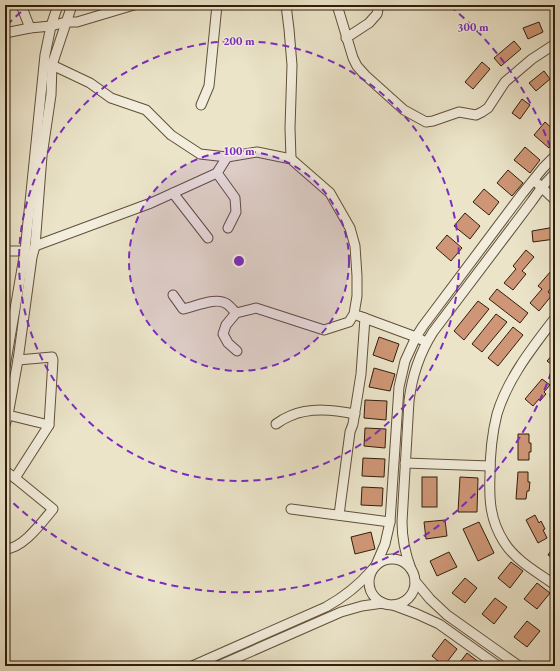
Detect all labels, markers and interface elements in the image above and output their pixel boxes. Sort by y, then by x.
text: 300 m [457,19,489,35]
text: 200 m [223,33,255,49]
text: 100 m [223,143,255,159]
centre of rings [232,254,246,268]

